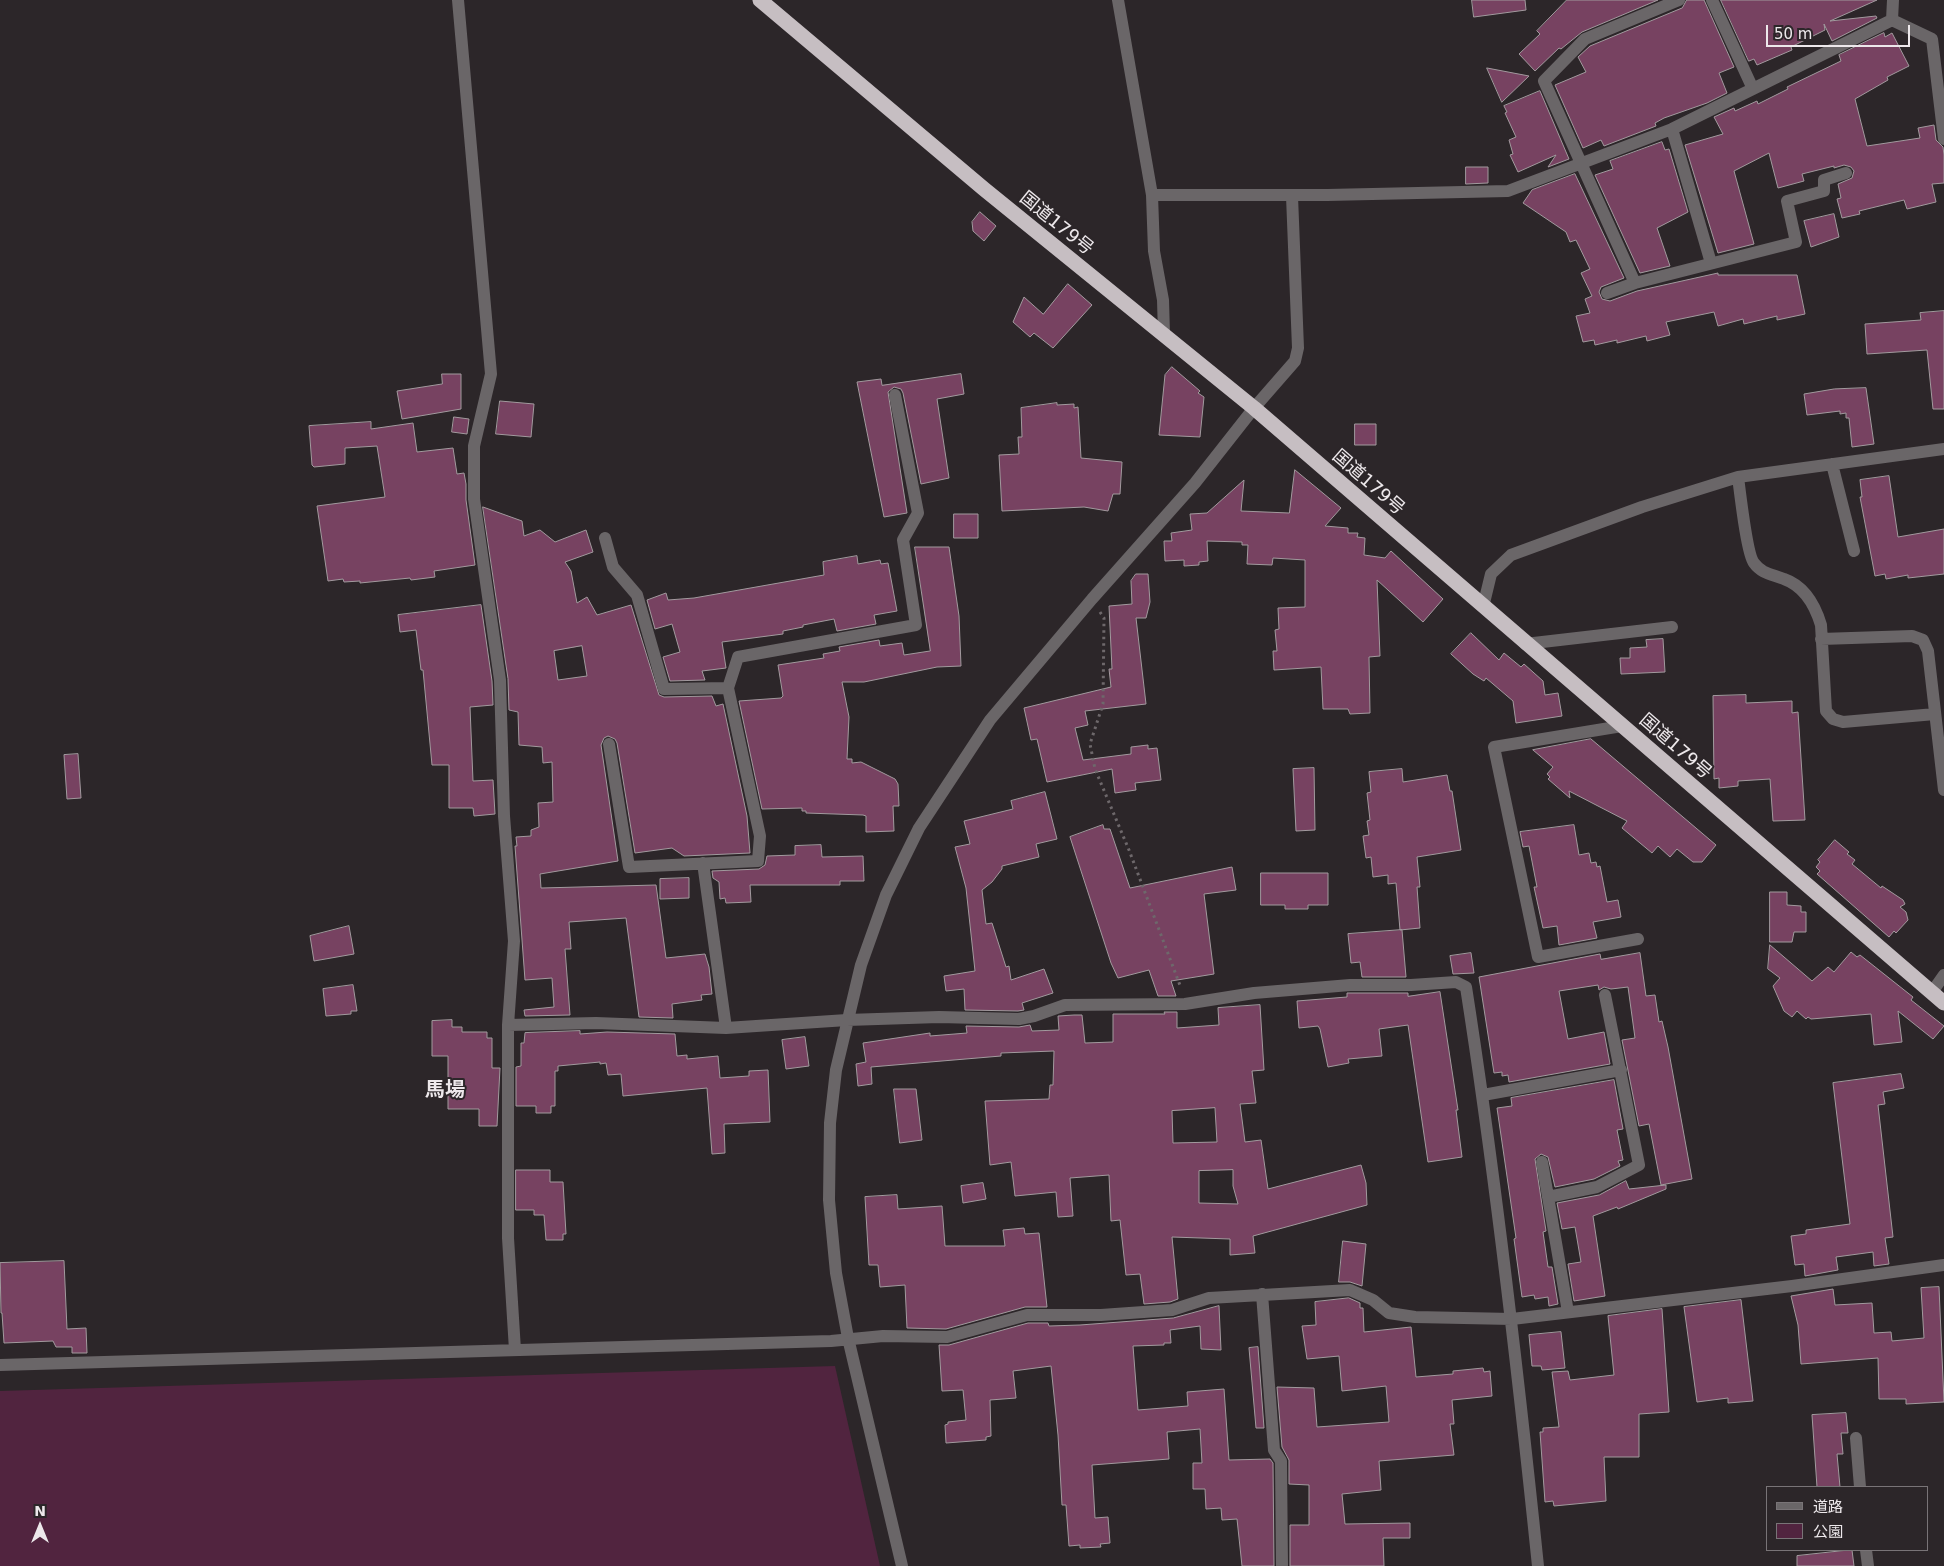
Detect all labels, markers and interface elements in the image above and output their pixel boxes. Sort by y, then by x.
scale bar [1769,15,1913,47]
text: 50 m [1774,25,1812,43]
street label: 国道179号 [1015,188,1097,260]
street label: 国道179号 [1328,446,1408,520]
street label: 国道179号 [1635,710,1715,784]
district label: 馬場 [425,1079,465,1103]
legend [1766,1486,1929,1551]
text: 道路 [1813,1498,1843,1516]
north arrow [15,1501,65,1551]
text: N [34,1503,46,1519]
text: 公園 [1813,1523,1843,1541]

